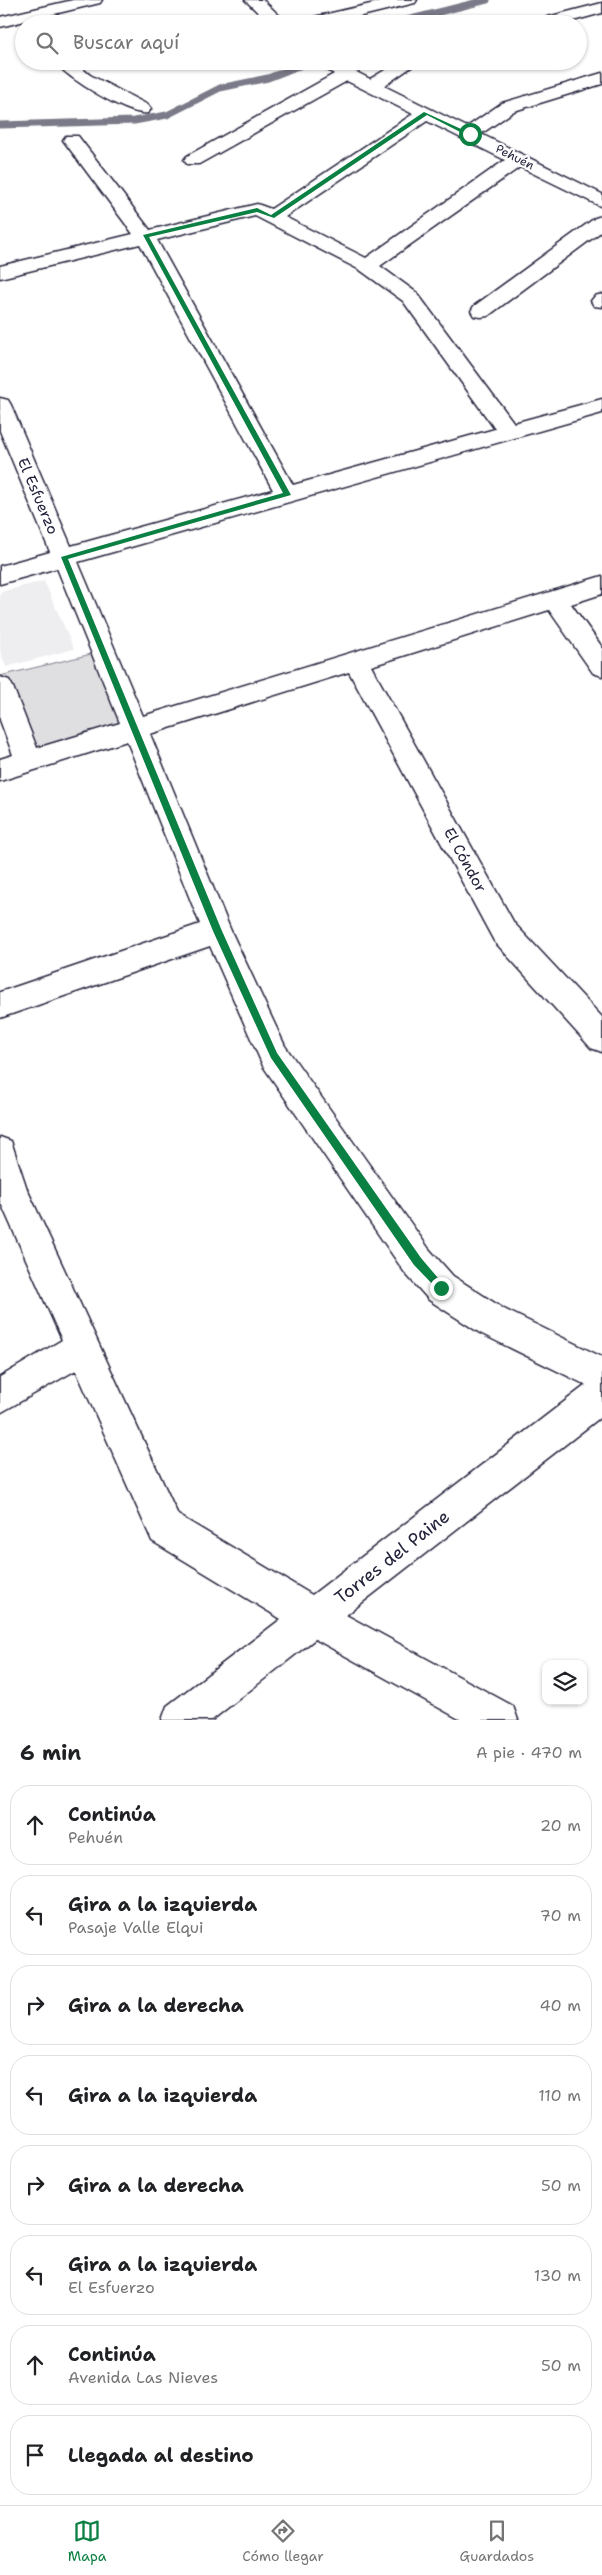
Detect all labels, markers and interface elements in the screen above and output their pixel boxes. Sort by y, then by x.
search box [15,15,587,70]
icon: search [33,29,61,57]
text: Buscar aquí [73,30,179,55]
route start [459,123,482,146]
street label: Pehuén [493,140,537,174]
street label: El Esfuerzo [13,455,63,537]
street label: El Cóndor [439,824,491,896]
route end [430,1277,453,1300]
street label: Torres del Paine [330,1505,454,1609]
map controls [542,1660,587,1705]
button: layers [542,1660,587,1705]
text: 6 min [20,1739,81,1767]
text: A pie · 470 m [476,1742,582,1763]
text: Continúa [68,1802,156,1827]
icon: ahead [21,1811,49,1839]
text: 20 m [540,1815,581,1836]
text: Pehuén [68,1827,123,1848]
text: Gira a la izquierda [68,1892,257,1917]
icon: left [21,1901,49,1929]
text: 70 m [540,1905,581,1926]
text: Pasaje Valle Elqui [68,1917,203,1938]
icon: right [21,1991,49,2019]
text: Gira a la derecha [68,1993,244,2018]
text: 40 m [539,1995,581,2016]
icon: left [21,2081,49,2109]
text: Gira a la izquierda [68,2083,257,2108]
text: 110 m [538,2085,581,2106]
icon: right [21,2171,49,2199]
text: Gira a la derecha [68,2173,244,2198]
text: 50 m [541,2175,581,2196]
text: Gira a la izquierda [68,2252,257,2277]
icon: left [21,2261,49,2289]
text: 130 m [534,2265,581,2286]
text: El Esfuerzo [68,2277,155,2298]
text: Continúa [68,2342,156,2367]
icon: ahead [21,2351,49,2379]
text: 50 m [541,2355,581,2376]
text: Avenida Las Nieves [68,2367,218,2388]
icon: arrive [21,2441,49,2469]
text: Llegada al destino [68,2443,254,2468]
tab: Mapa [68,2517,107,2565]
tab: Cómo llegar [242,2517,324,2565]
tab: Guardados [460,2517,534,2565]

